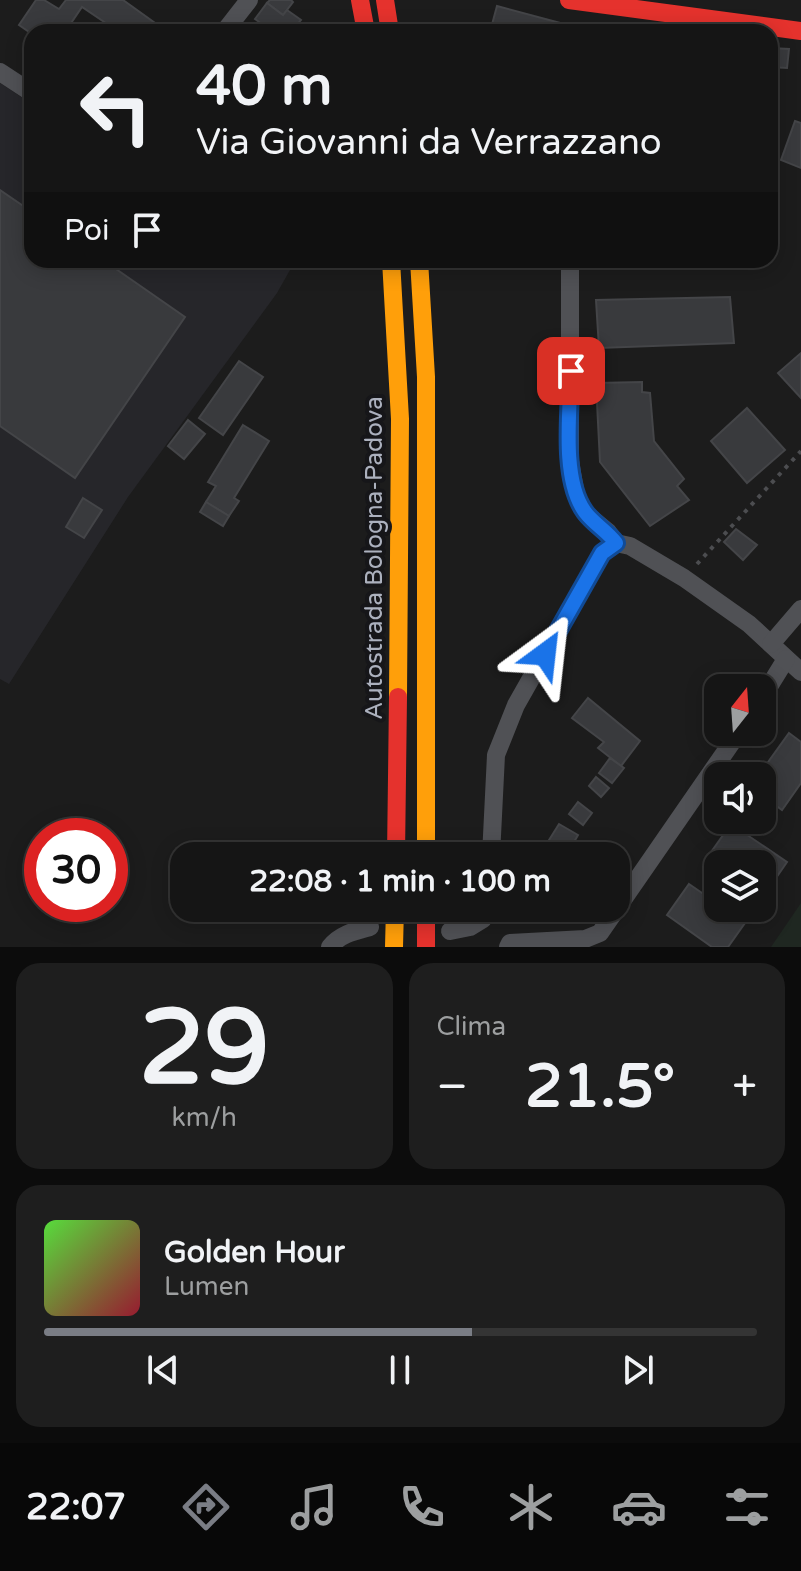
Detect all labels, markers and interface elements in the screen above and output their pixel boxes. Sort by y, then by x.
text: 40 m [196,53,332,120]
icon: left [64,56,168,160]
text: Via Giovanni da Verrazzano [196,121,662,164]
icon: arrive [125,208,169,252]
text: Poi [64,212,109,249]
pin [537,337,605,405]
icon: arrive [549,349,593,393]
street label: Autostrada Bologna-Padova [360,396,389,720]
position arrow [503,612,587,696]
north arrow [704,674,776,746]
map controls [704,674,776,922]
button: sound [704,762,776,834]
speed limit sign: 30 [24,818,128,922]
button: layers [704,850,776,922]
text: 22:08 · 1 min · 100 m [249,863,551,900]
text: 29 [139,987,270,1112]
text: Clima [437,1011,506,1042]
text: 21.5° [525,1051,675,1123]
text: − [437,1061,468,1114]
text: + [732,1061,757,1114]
text: km/h [172,1102,237,1133]
text: Golden Hour [164,1234,345,1271]
text: Lumen [164,1271,249,1302]
icon: previous [141,1348,185,1392]
icon: pause [378,1348,422,1392]
icon: next [616,1348,660,1392]
icon: directions [178,1479,234,1535]
icon: music [286,1479,342,1535]
icon: phone [394,1479,450,1535]
icon: climate [503,1479,559,1535]
icon: car [611,1479,667,1535]
icon: filters [719,1479,775,1535]
text: 22:07 [26,1486,126,1529]

